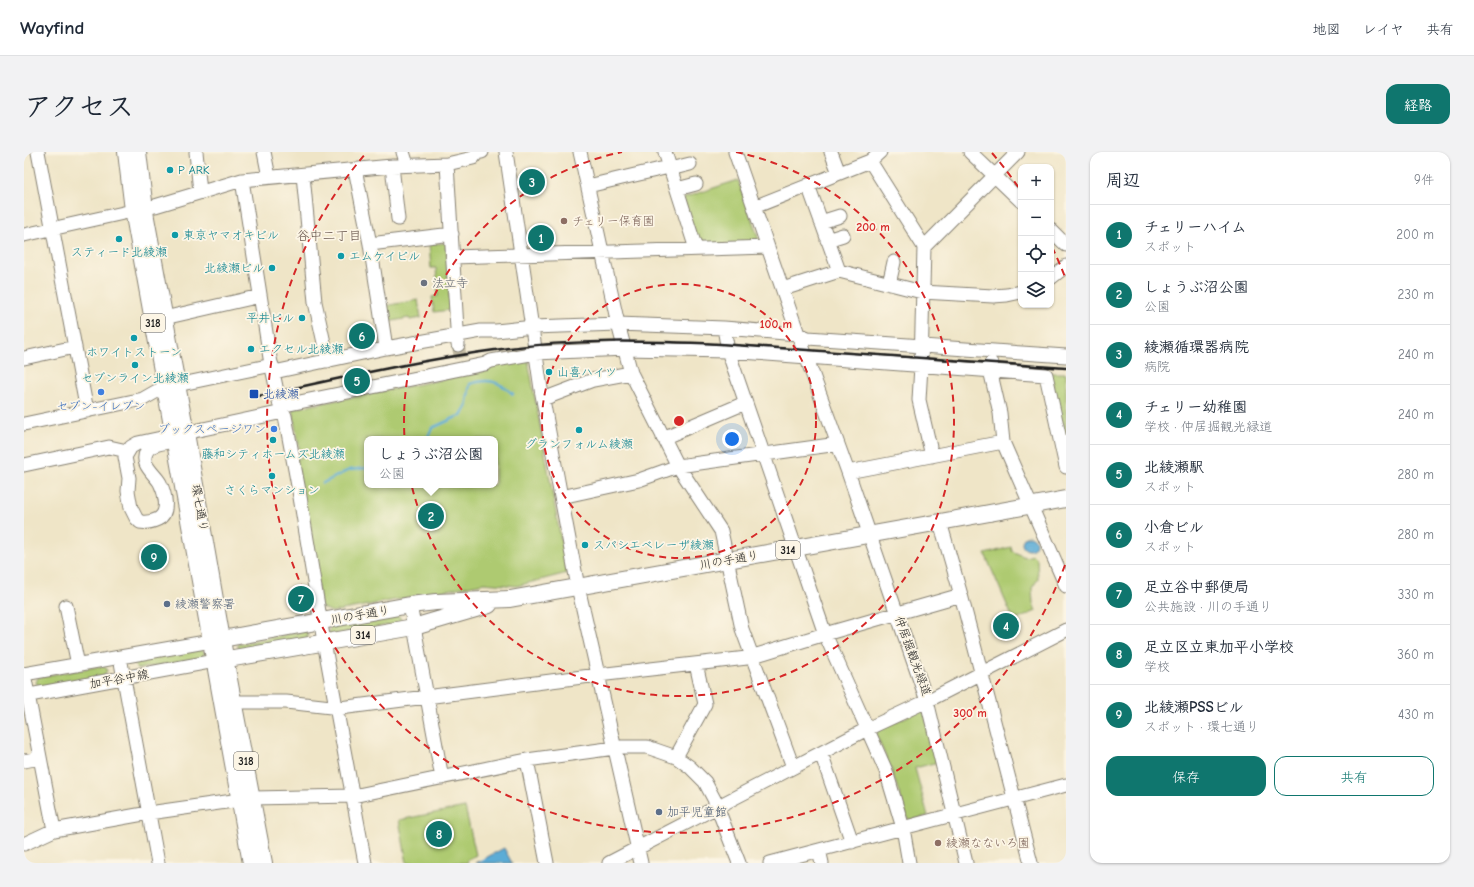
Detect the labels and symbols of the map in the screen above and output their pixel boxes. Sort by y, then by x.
place label: P ARK [178,163,210,177]
marker: P ARK [165,165,175,175]
pin: 3 [519,167,545,197]
place label: チェリー保育園 [572,214,655,228]
marker: チェリー保育園 [559,216,569,226]
text: 200 m [856,220,890,234]
pin: 1 [528,223,554,253]
place label: 東京ヤマオキビル [183,228,279,242]
district label: 谷中二丁目 [296,228,362,243]
marker: 東京ヤマオキビル [170,230,180,240]
marker: スティード北綾瀬 [114,234,124,244]
place label: スティード北綾瀬 [71,245,167,259]
place label: エムケイビル [349,249,420,263]
marker: エムケイビル [336,251,346,261]
place label: 北綾瀬ビル [204,261,264,275]
marker: 北綾瀬ビル [267,263,277,273]
place label: 法立寺 [432,276,468,290]
marker: 法立寺 [419,278,429,288]
place label: 平井ビル [246,311,294,325]
marker: 平井ビル [297,313,307,323]
road number: 318 [141,314,165,332]
text: 100 m [760,317,792,331]
pin: 6 [349,321,375,351]
marker: ホワイトストーン [129,333,139,343]
place label: エクセル北綾瀬 [259,342,343,356]
marker: エクセル北綾瀬 [246,344,256,354]
place label: ホワイトストーン [86,345,182,359]
marker: セブンライン北綾瀬 [130,360,140,370]
place label: 山喜ハイツ [557,365,617,379]
pin: 5 [344,366,370,396]
marker: 山喜ハイツ [544,367,554,377]
place label: セブンライン北綾瀬 [81,371,189,385]
marker: セブン-イレブン [96,387,106,397]
place label: 北綾瀬 [263,387,299,401]
marker: 北綾瀬 [248,388,260,400]
place label: セブン-イレブン [57,399,145,413]
centre of rings [672,414,686,428]
place label: ブックスページワン [158,422,266,436]
marker: ブックスページワン [269,424,279,434]
marker: グランフォルム綾瀬 [574,425,584,435]
your location [722,429,742,449]
marker: 藤和シティホームズ北綾瀬 [268,435,278,445]
place label: グランフォルム綾瀬 [525,437,633,451]
place label: 藤和シティホームズ北綾瀬 [201,447,345,461]
marker: さくらマンション [267,471,277,481]
street label: 環七通り [189,483,211,533]
place label: さくらマンション [224,483,320,497]
pin: 2 [418,501,444,531]
place label: スパシエベレーザ綾瀬 [593,538,714,552]
marker: スパシエベレーザ綾瀬 [580,540,590,550]
road number: 314 [776,541,800,559]
pin: 9 [141,542,167,572]
street label: 川の手通り [698,548,760,572]
pin: 7 [288,584,314,614]
place label: 綾瀬警察署 [175,597,235,611]
marker: 綾瀬警察署 [162,599,172,609]
street label: 川の手通り [329,603,391,627]
pin: 4 [993,611,1019,641]
street label: 仲居掘観光緑道 [892,614,934,698]
road number: 314 [351,626,375,644]
street label: 加平谷中線 [88,667,150,691]
text: 300 m [953,706,987,720]
road number: 318 [234,752,258,770]
place label: 加平児童館 [667,805,727,819]
marker: 加平児童館 [654,807,664,817]
pin: 8 [426,819,452,849]
place label: 綾瀬なないろ園 [946,836,1030,850]
marker: 綾瀬なないろ園 [933,838,943,848]

